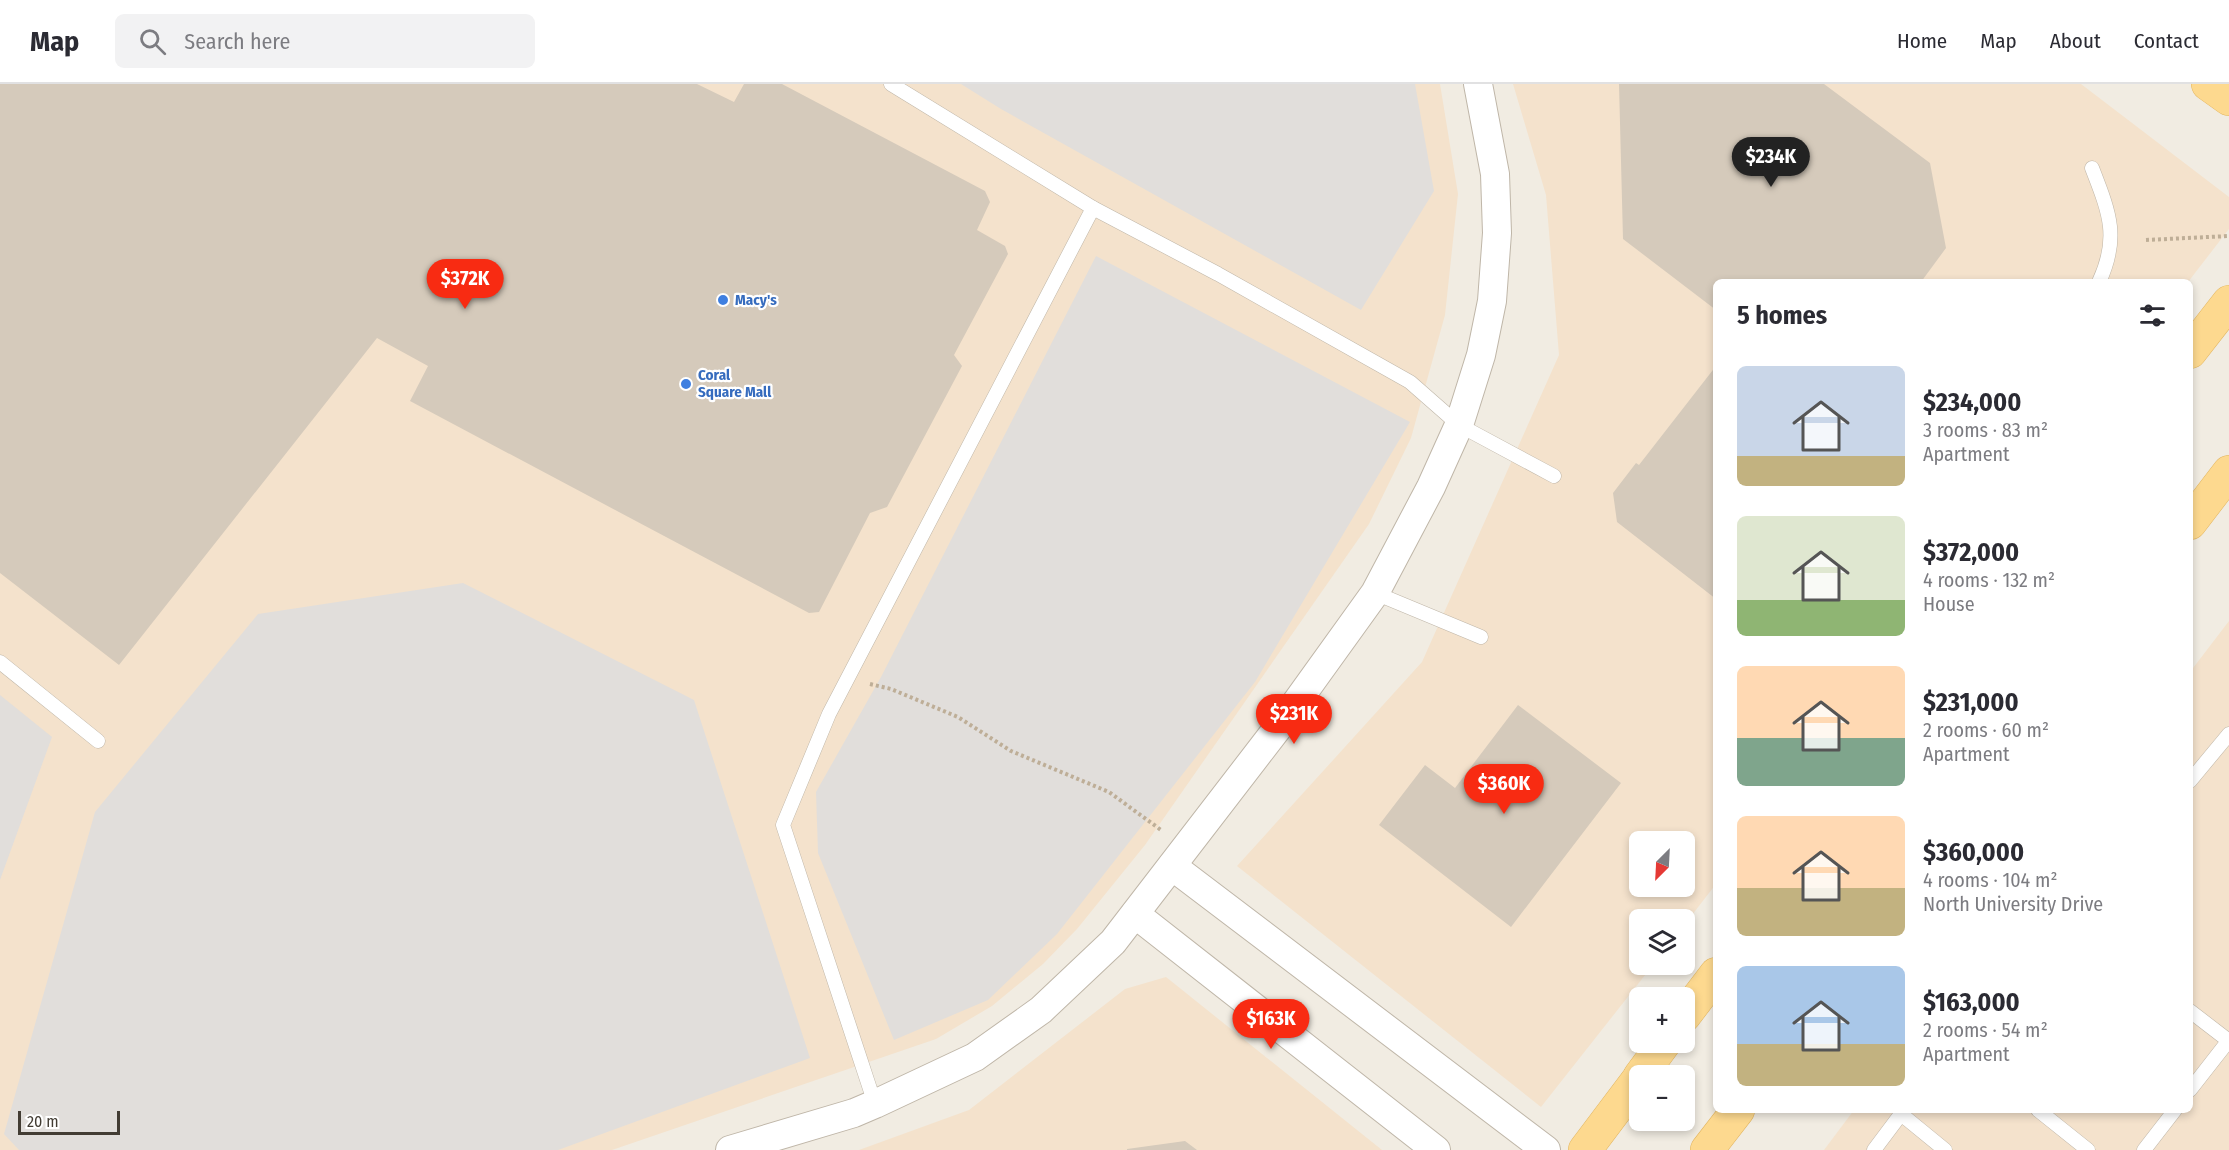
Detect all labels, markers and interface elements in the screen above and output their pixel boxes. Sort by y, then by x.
search box [115,14,535,68]
text: Map [30,25,79,58]
icon: search [136,25,169,58]
text: Search here [184,28,290,55]
text: Home [1897,28,1947,54]
text: Map [1980,28,2017,54]
text: About [2050,28,2101,54]
text: Contact [2134,28,2199,54]
pin: $234K [1729,137,1813,188]
text: $234K [1746,144,1796,168]
pin: $372K [423,259,507,310]
text: $372K [441,266,489,290]
place label: Macy's [735,291,777,309]
marker: Macy's [716,293,730,307]
icon: filters [2136,299,2169,332]
text: 5 homes [1737,300,1827,331]
place label: Coral Square Mall [698,366,772,401]
marker: Coral Square Mall [679,377,693,391]
text: $234,000 [1923,387,2021,418]
icon: home [1785,390,1857,462]
text: 3 rooms · 83 m² [1923,418,2048,442]
text: Apartment [1923,442,2010,466]
text: $372,000 [1923,537,2019,568]
icon: home [1785,540,1857,612]
text: 4 rooms · 132 m² [1923,568,2055,592]
text: House [1923,592,1975,616]
text: $231,000 [1923,687,2019,718]
icon: home [1785,690,1857,762]
pin: $231K [1252,694,1336,745]
text: $231K [1270,701,1318,725]
text: 2 rooms · 60 m² [1923,718,2049,742]
text: Apartment [1923,742,2010,766]
pin: $360K [1462,764,1546,815]
text: $360K [1478,771,1530,795]
north arrow [1629,831,1695,897]
map controls [1629,831,1695,1131]
text: $360,000 [1923,837,2024,868]
icon: home [1785,840,1857,912]
text: 4 rooms · 104 m² [1923,868,2058,892]
text: North University Drive [1923,892,2103,916]
button: layers [1629,909,1695,975]
button: + [1629,987,1695,1053]
text: $163,000 [1923,987,2020,1018]
icon: home [1785,990,1857,1062]
pin: $163K [1229,999,1313,1050]
text: $163K [1246,1006,1296,1030]
text: 2 rooms · 54 m² [1923,1018,2048,1042]
text: Apartment [1923,1042,2010,1066]
button: − [1629,1065,1695,1131]
scale bar [18,1108,120,1136]
text: 20 m [27,1112,58,1131]

